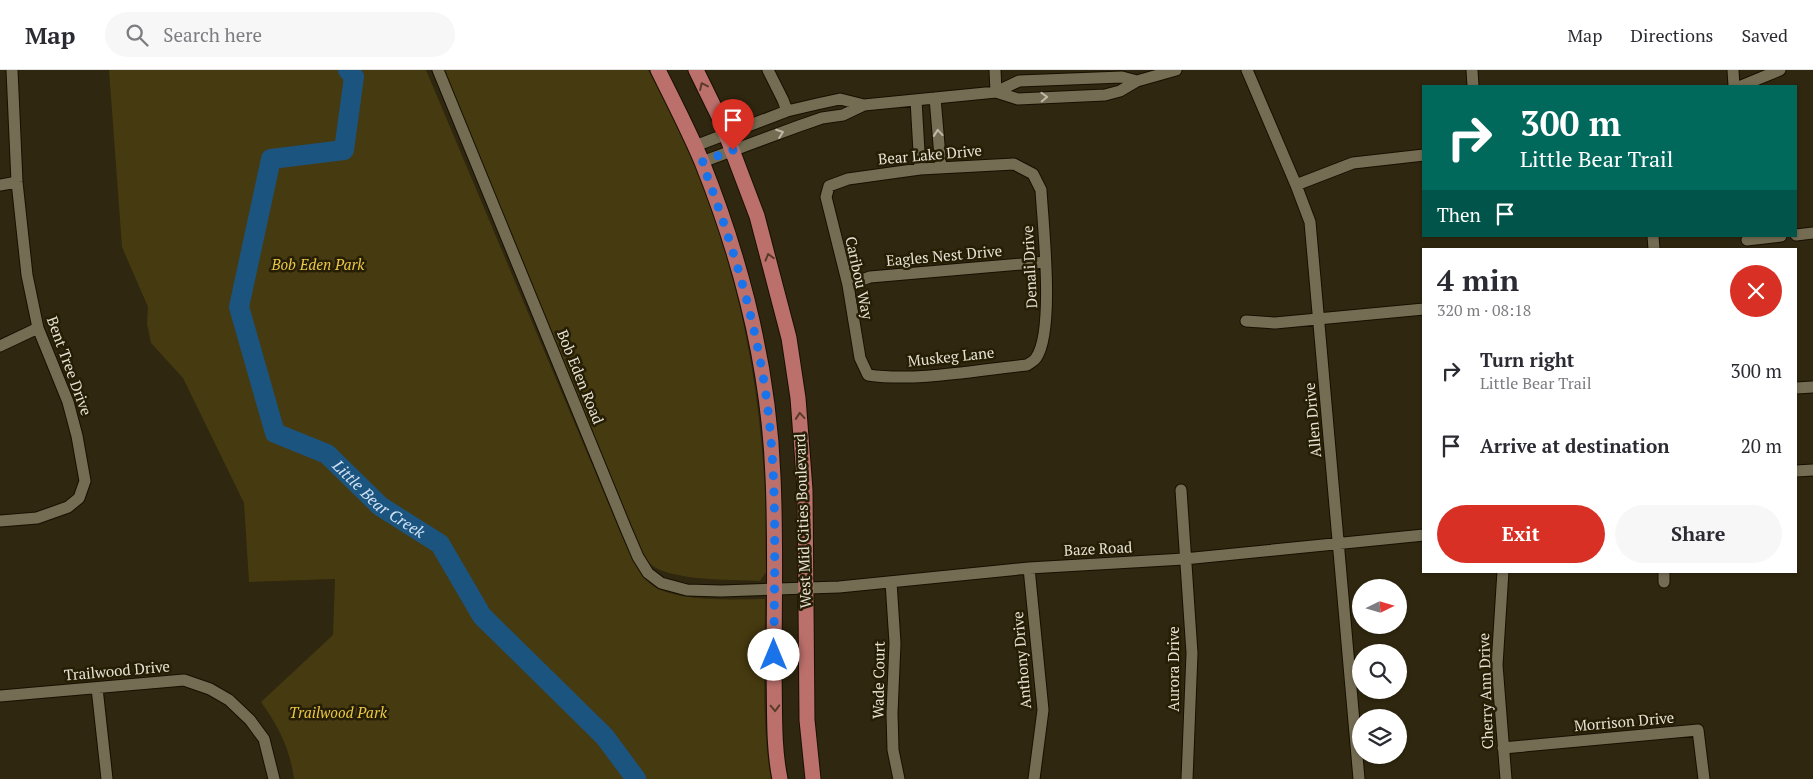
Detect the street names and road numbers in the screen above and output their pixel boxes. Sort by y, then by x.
street label: Bear Lake Drive [877,140,983,169]
street label: Denali Drive [1017,225,1041,309]
street label: Caribou Way [841,234,879,322]
street label: Eagles Nest Drive [885,240,1003,270]
street label: Bent Tree Drive [43,313,97,418]
street label: Bob Eden Road [553,327,609,427]
street label: Muskeg Lane [907,342,995,370]
street label: Allen Drive [1299,382,1325,458]
street label: West Mid Cities Boulevard [789,433,815,609]
street label: Baze Road [1063,536,1133,560]
street label: Anthony Drive [1007,611,1035,710]
street label: Aurora Drive [1163,626,1183,712]
street label: Cherry Ann Drive [1473,633,1497,749]
street label: Wade Court [867,641,889,719]
street label: Trailwood Drive [63,655,171,685]
street label: Morrison Drive [1573,707,1675,735]

